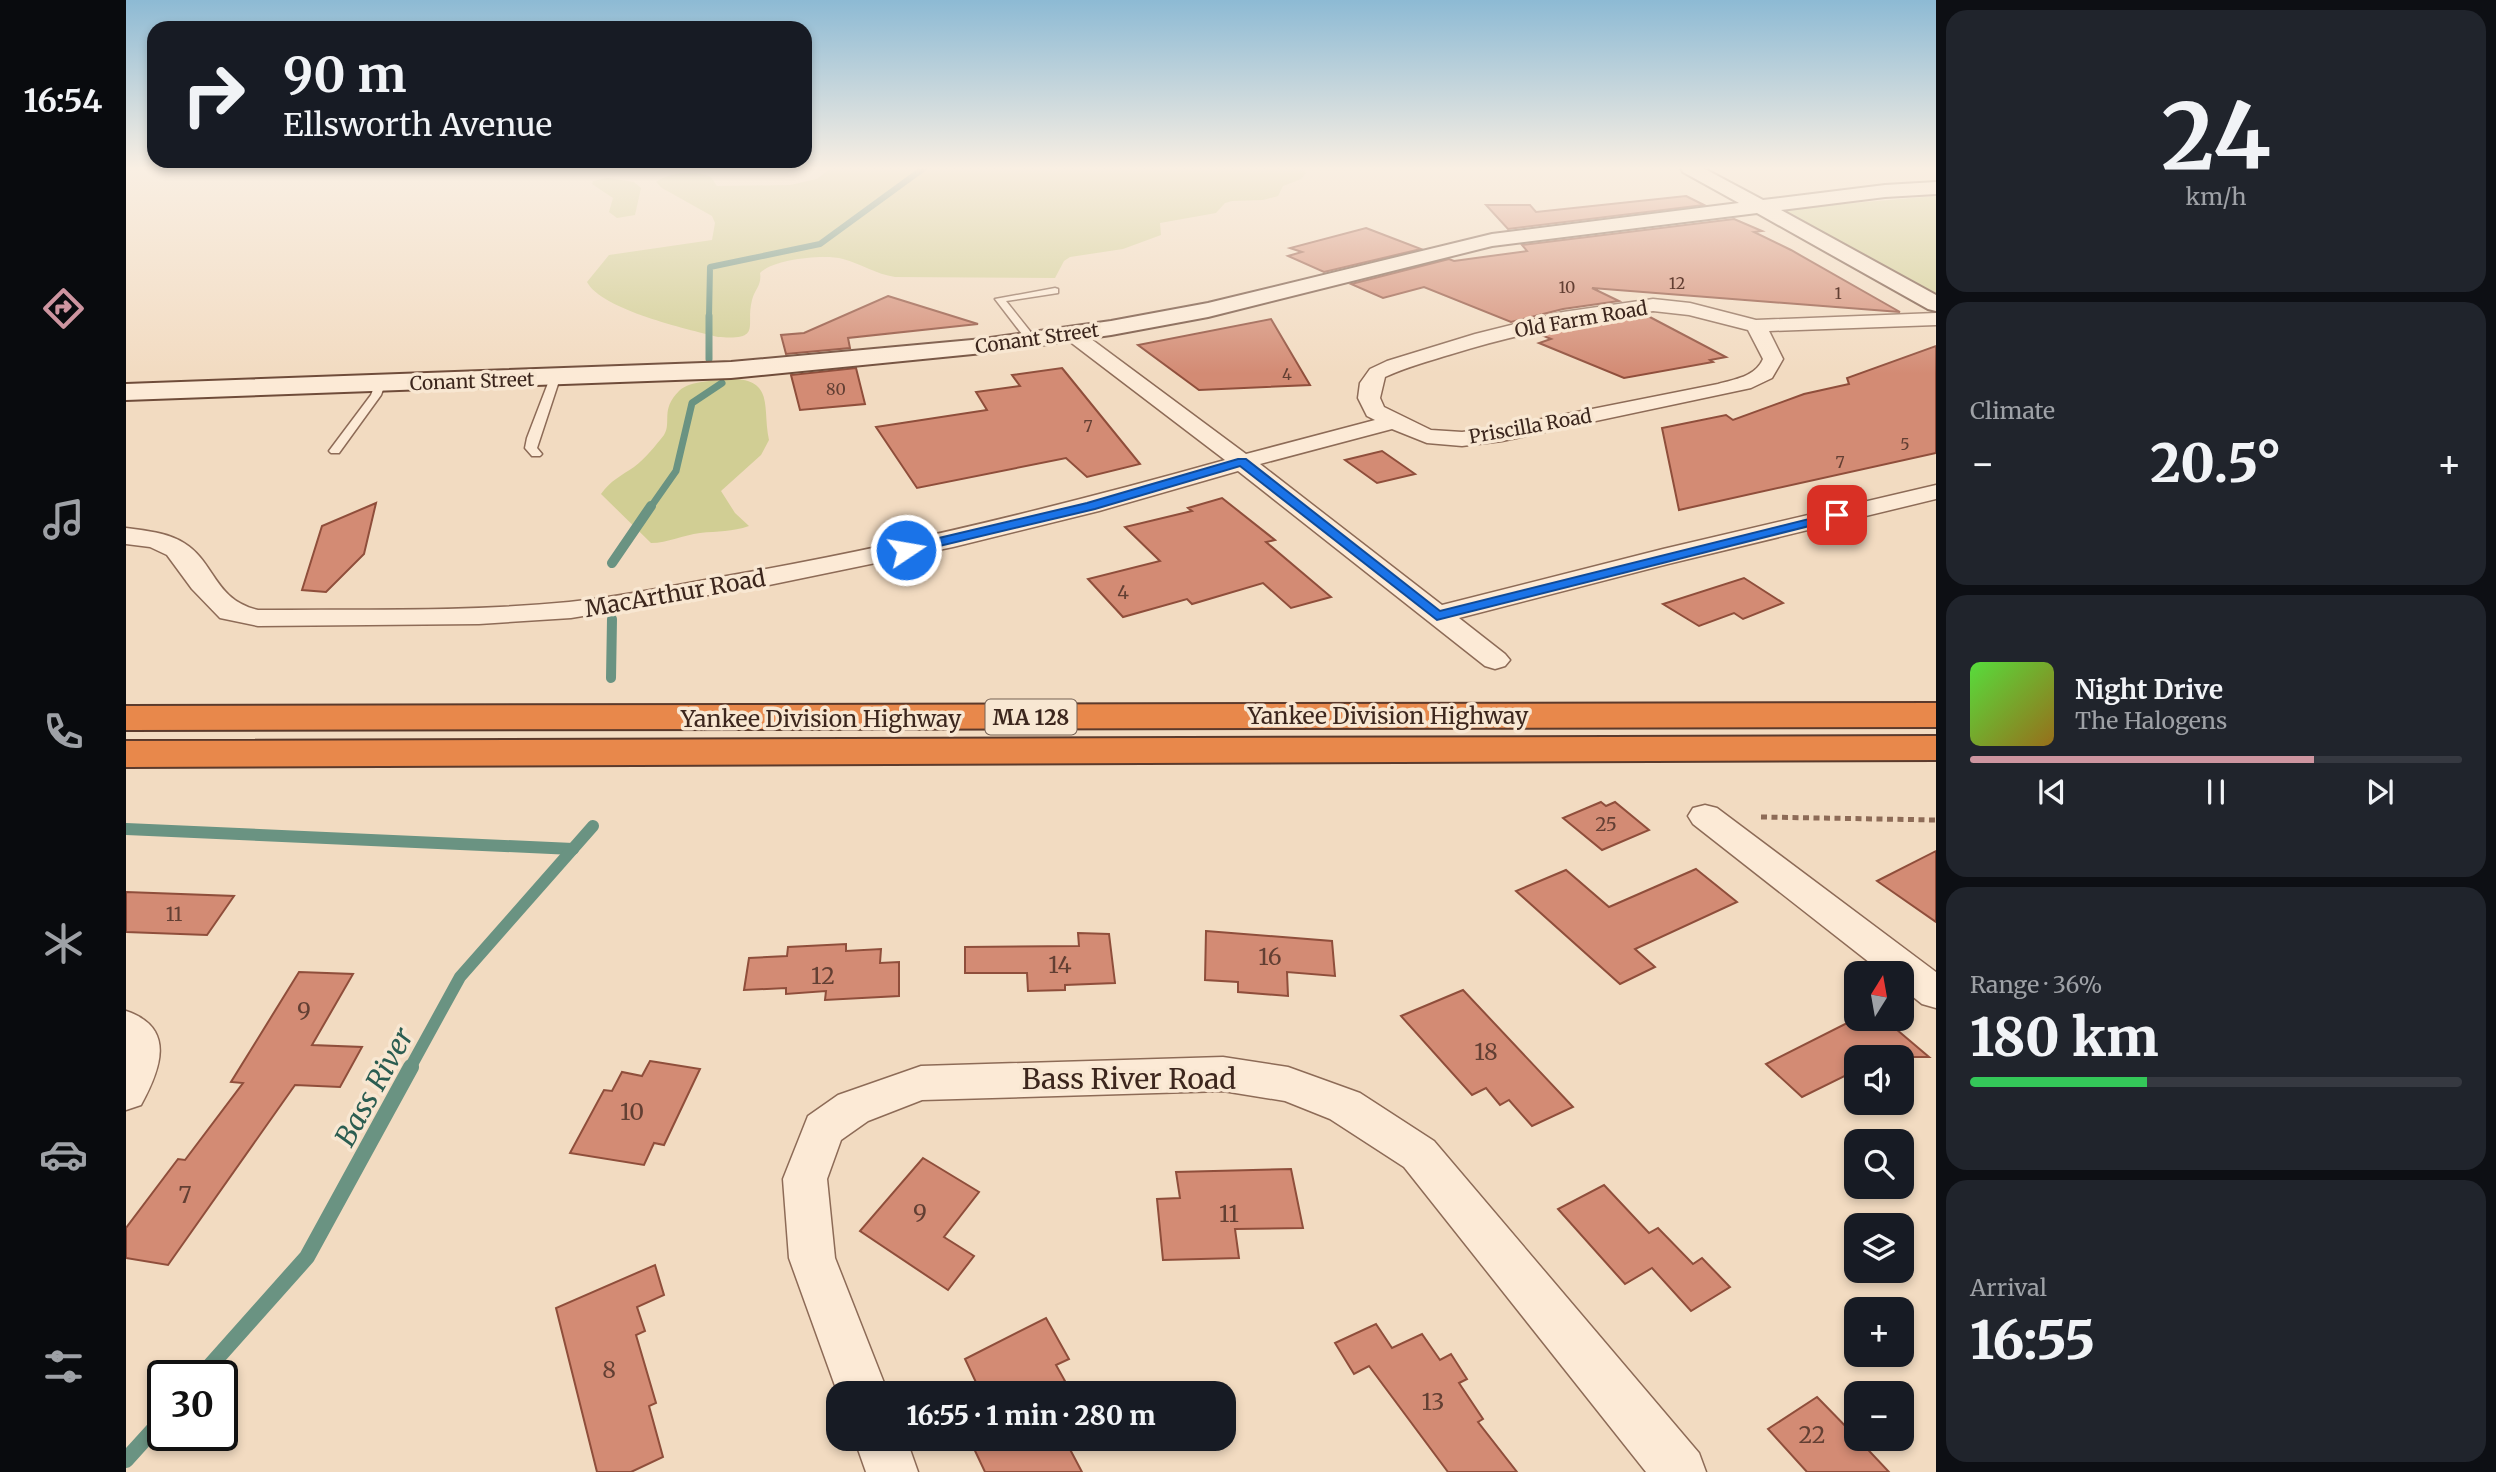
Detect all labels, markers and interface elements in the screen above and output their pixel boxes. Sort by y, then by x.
text: 90 m [283,44,407,105]
icon: right [168,49,259,140]
text: 24 [2161,79,2271,194]
text: 16:54 [24,81,102,121]
text: Ellsworth Avenue [283,105,552,145]
text: km/h [2186,182,2246,211]
house number: 12 [1669,273,1685,293]
house number: 10 [1559,277,1575,297]
house number: 1 [1834,283,1842,303]
icon: directions [39,284,88,333]
street label: Old Farm Road [1513,296,1649,342]
street label: Conant Street [974,317,1101,359]
house number: 4 [1282,364,1292,384]
street label: Conant Street [409,367,535,395]
house number: 80 [826,379,846,399]
text: Climate [1970,396,2055,425]
street label: Priscilla Road [1467,403,1593,449]
house number: 7 [1083,416,1093,436]
text: 20.5° [2150,431,2282,496]
house number: 5 [1900,434,1910,454]
text: − [1970,440,1995,487]
text: + [2437,440,2462,487]
house number: 7 [1835,452,1845,472]
pin [1807,485,1867,545]
icon: music [39,495,88,544]
icon: arrive [1818,496,1856,534]
position arrow [869,513,943,587]
street label: MacArthur Road [582,563,768,623]
house number: 4 [1117,580,1129,604]
text: Night Drive [2075,673,2223,706]
road number: MA 128 [986,700,1076,734]
street label: Yankee Division Highway [1247,701,1529,730]
street label: Yankee Division Highway [680,704,962,733]
text: The Halogens [2075,706,2227,735]
icon: phone [39,707,88,756]
icon: previous [2033,773,2071,811]
icon: pause [2197,773,2235,811]
icon: next [2361,773,2399,811]
house number: 25 [1595,812,1617,836]
house number: 11 [166,902,183,926]
icon: climate [39,919,88,968]
house number: 16 [1258,942,1282,971]
house number: 14 [1048,950,1072,979]
house number: 12 [811,961,835,990]
north arrow [1844,961,1914,1031]
map controls [1844,961,1914,1451]
text: Range · 36% [1970,970,2102,999]
house number: 9 [297,996,311,1025]
text: 180 km [1970,1005,2158,1070]
water label: Bass River [327,1021,422,1153]
house number: 18 [1474,1037,1498,1066]
button: sound [1844,1045,1914,1115]
street label: Bass River Road [1022,1061,1236,1097]
house number: 10 [620,1097,644,1126]
button: search [1844,1129,1914,1199]
icon: car [39,1130,88,1179]
house number: 7 [178,1180,192,1209]
house number: 9 [913,1198,927,1227]
house number: 11 [1219,1199,1239,1228]
button: layers [1844,1213,1914,1283]
text: Arrival [1970,1273,2047,1302]
button: + [1844,1297,1914,1367]
text: 16:55 [1970,1308,2095,1373]
icon: filters [39,1342,88,1391]
house number: 8 [602,1355,616,1384]
speed limit sign: 30 [147,1360,238,1451]
button: − [1844,1381,1914,1451]
house number: 13 [1422,1387,1444,1416]
text: 16:55 · 1 min · 280 m [906,1399,1156,1432]
house number: 22 [1799,1420,1825,1449]

